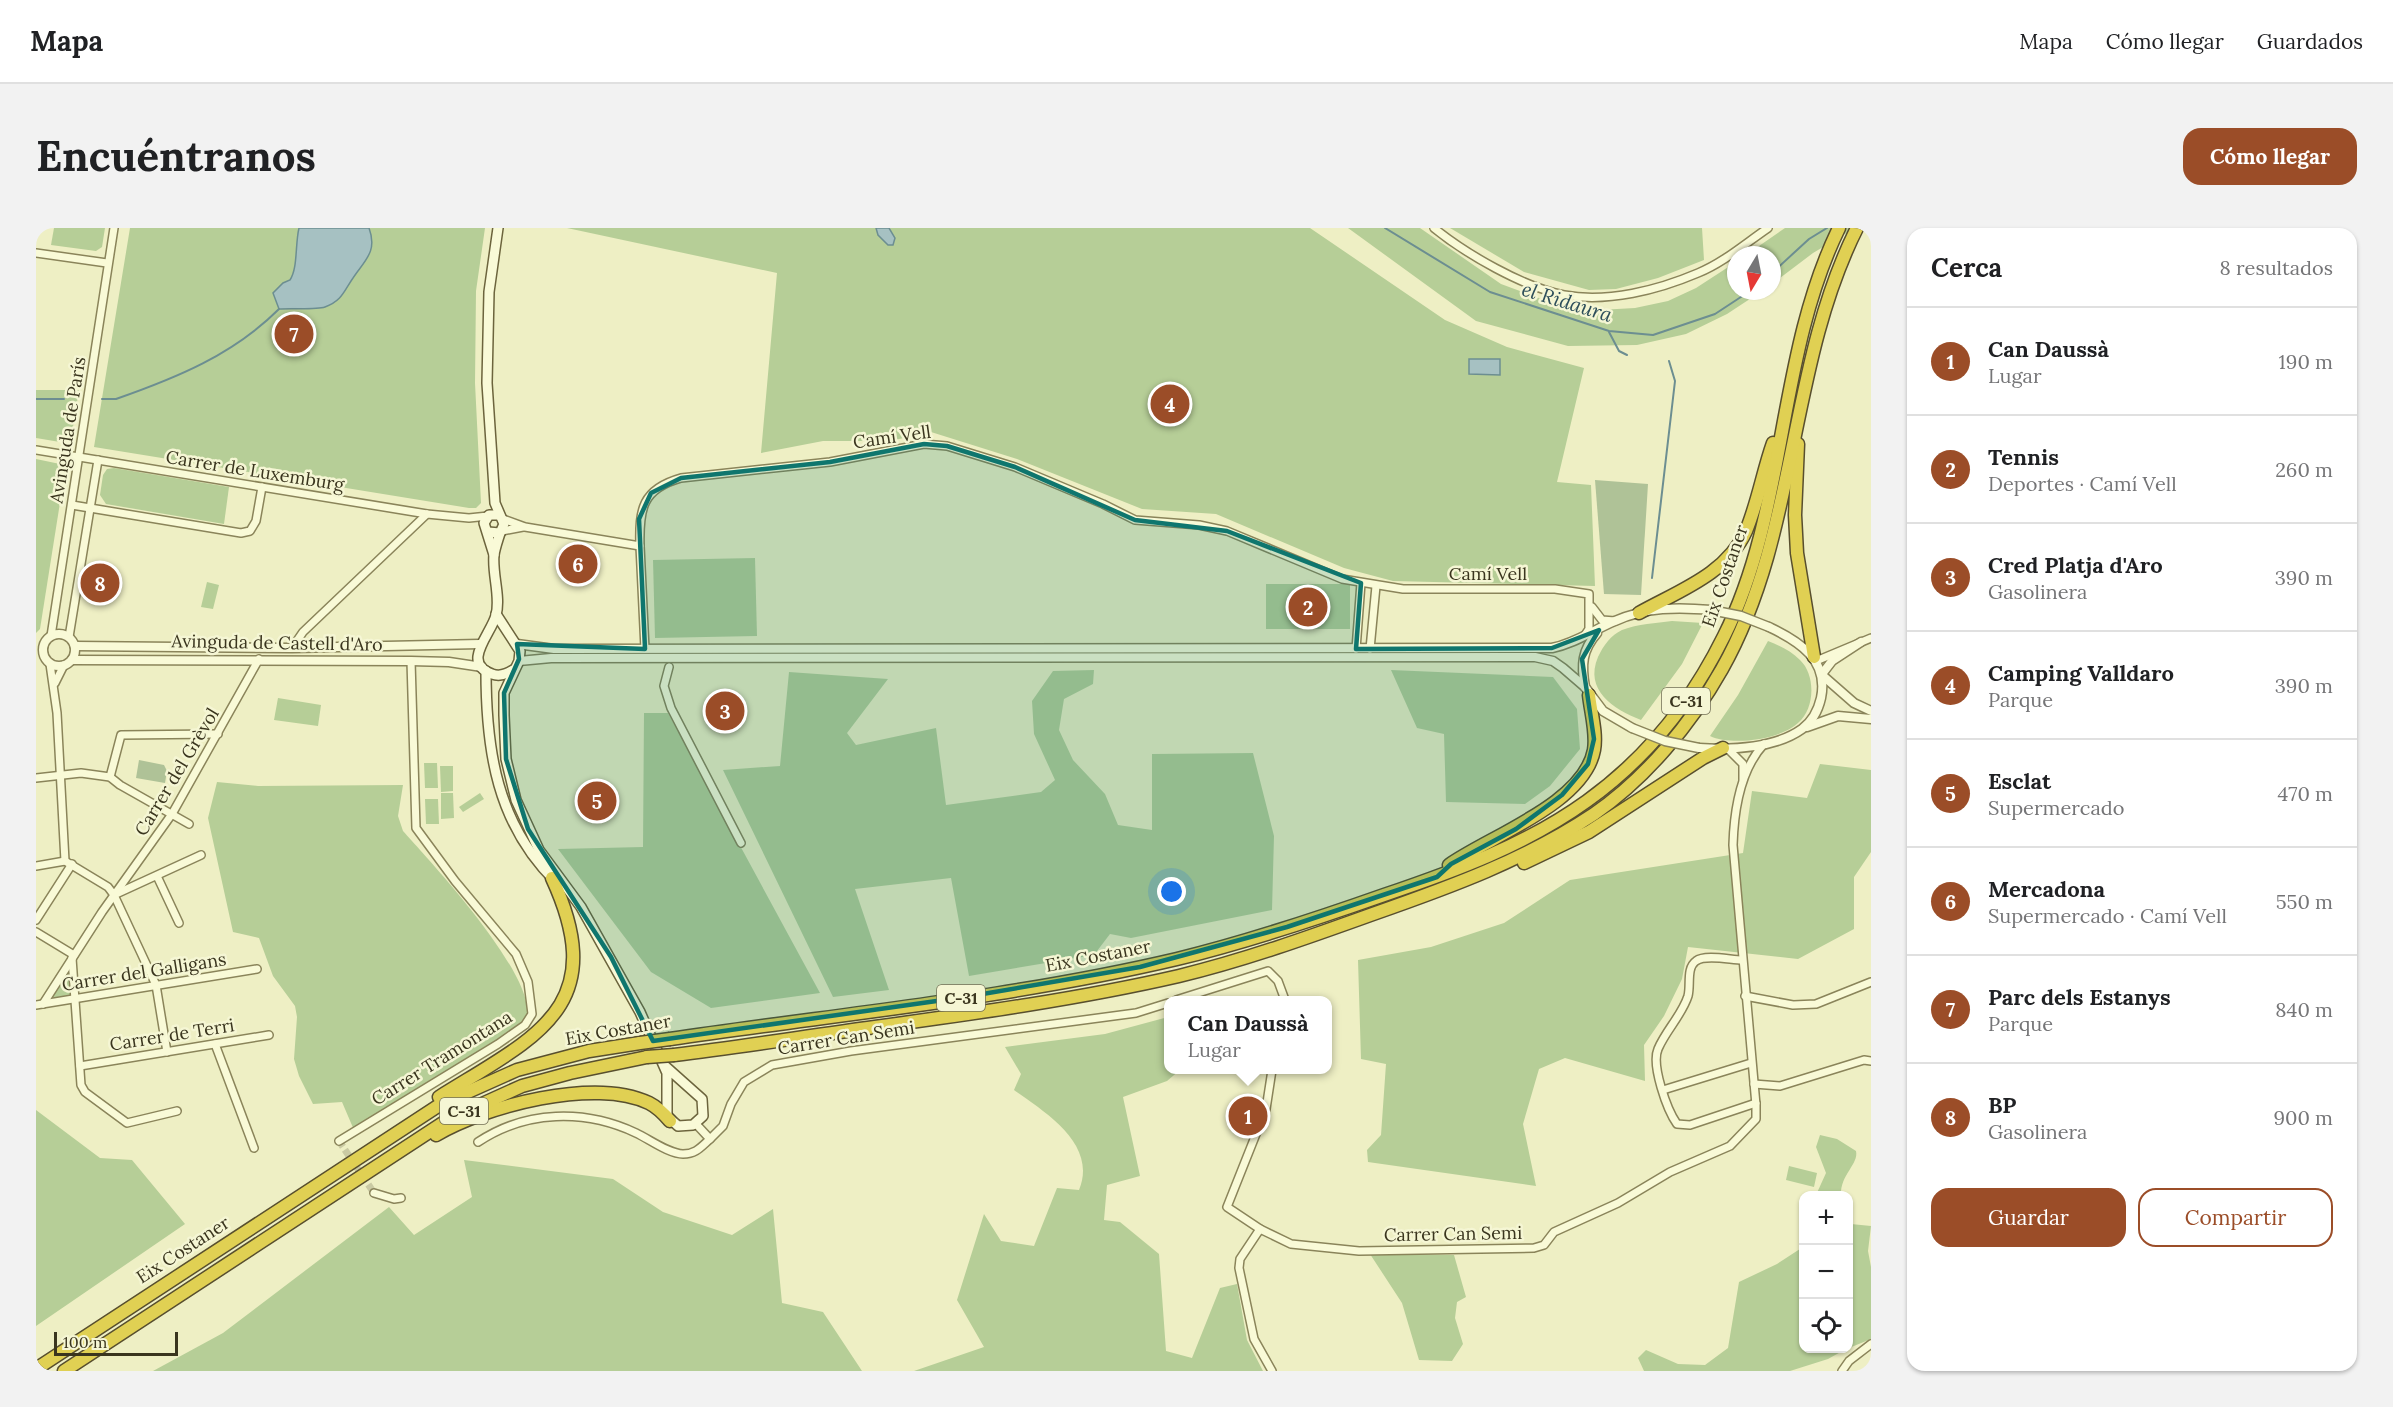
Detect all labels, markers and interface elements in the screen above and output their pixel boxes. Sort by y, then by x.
text: Mapa [30,23,103,59]
text: Mapa [2019,28,2073,55]
text: Cómo llegar [2106,28,2224,55]
text: Guardados [2257,28,2363,55]
button: Cómo llegar [2183,128,2357,185]
text: Encuéntranos [36,129,316,183]
north arrow [1727,246,1781,300]
text: Cerca [1931,251,2002,284]
text: 8 resultados [2220,255,2333,280]
water label: el Ridaura [1519,276,1615,327]
pin: 7 [274,312,314,356]
text: Can Daussà [1988,335,2109,363]
text: 1 [1946,349,1955,374]
text: 190 m [2279,349,2333,374]
street label: Avinguda de París [44,355,90,506]
text: Lugar [1988,363,2042,388]
pin: 4 [1150,382,1190,426]
street label: Camí Vell [852,420,932,453]
text: Tennis [1988,443,2059,471]
street label: Carrer de Luxemburg [164,445,347,496]
text: 2 [1945,457,1956,482]
text: 260 m [2275,457,2333,482]
text: Deportes · Camí Vell [1988,471,2177,496]
street label: Eix Costaner [1696,521,1753,630]
pin: 6 [558,542,598,586]
text: Cred Platja d'Aro [1988,551,2163,579]
pin: 8 [80,560,120,606]
street label: Camí Vell [1449,562,1527,585]
text: 3 [1945,565,1956,590]
text: 390 m [2275,565,2333,590]
text: Gasolinera [1988,579,2087,604]
pin: 2 [1288,584,1328,629]
street label: Avinguda de Castell d'Aro [170,629,383,656]
text: Camping Valldaro [1988,659,2174,687]
text: 4 [1945,673,1956,698]
text: 390 m [2275,673,2333,698]
text: Parque [1988,687,2053,712]
pin: 3 [706,688,744,734]
road number: C-31 [1662,688,1710,714]
street label: Carrer del Grèvol [129,703,224,840]
text: Esclat [1988,767,2051,795]
pin: 5 [578,778,616,824]
text: 5 [1945,781,1956,806]
text: 470 m [2277,781,2333,806]
text: Supermercado [1988,795,2124,820]
text: Mercadona [1988,875,2105,903]
your location [1157,877,1186,906]
text: 6 [1945,889,1956,914]
text: 550 m [2276,889,2333,914]
text: Supermercado · Camí Vell [1988,903,2227,928]
street label: Eix Costaner [1043,934,1153,977]
street label: Carrer del Galligans [60,947,228,996]
text: Parc dels Estanys [1988,983,2171,1011]
road number: C-31 [937,985,985,1011]
popup [1164,996,1332,1074]
text: 7 [1946,997,1955,1022]
text: 840 m [2275,997,2333,1022]
street label: Carrer Tramontana [367,1005,516,1110]
street label: Eix Costaner [563,1009,673,1050]
text: Can Daussà [1187,1009,1309,1037]
text: Parque [1988,1011,2053,1036]
street label: Carrer de Terri [108,1013,236,1056]
street label: Carrer Can Semi [776,1015,916,1060]
text: Lugar [1187,1037,1241,1062]
text: BP [1988,1091,2016,1119]
pin: 1 [1228,1094,1268,1138]
road number: C-31 [440,1098,488,1124]
text: 8 [1945,1105,1956,1130]
text: 900 m [2273,1105,2333,1130]
text: Gasolinera [1988,1119,2087,1144]
button: Guardar [1931,1188,2126,1247]
button: Compartir [2138,1188,2333,1247]
map controls [1799,1191,1853,1353]
button: + [1799,1191,1853,1245]
street label: Eix Costaner [132,1211,234,1288]
street label: Carrer Can Semi [1384,1221,1522,1246]
button: − [1799,1245,1853,1299]
button: locate [1799,1299,1853,1353]
scale bar [54,1329,178,1356]
text: 100 m [63,1332,107,1352]

